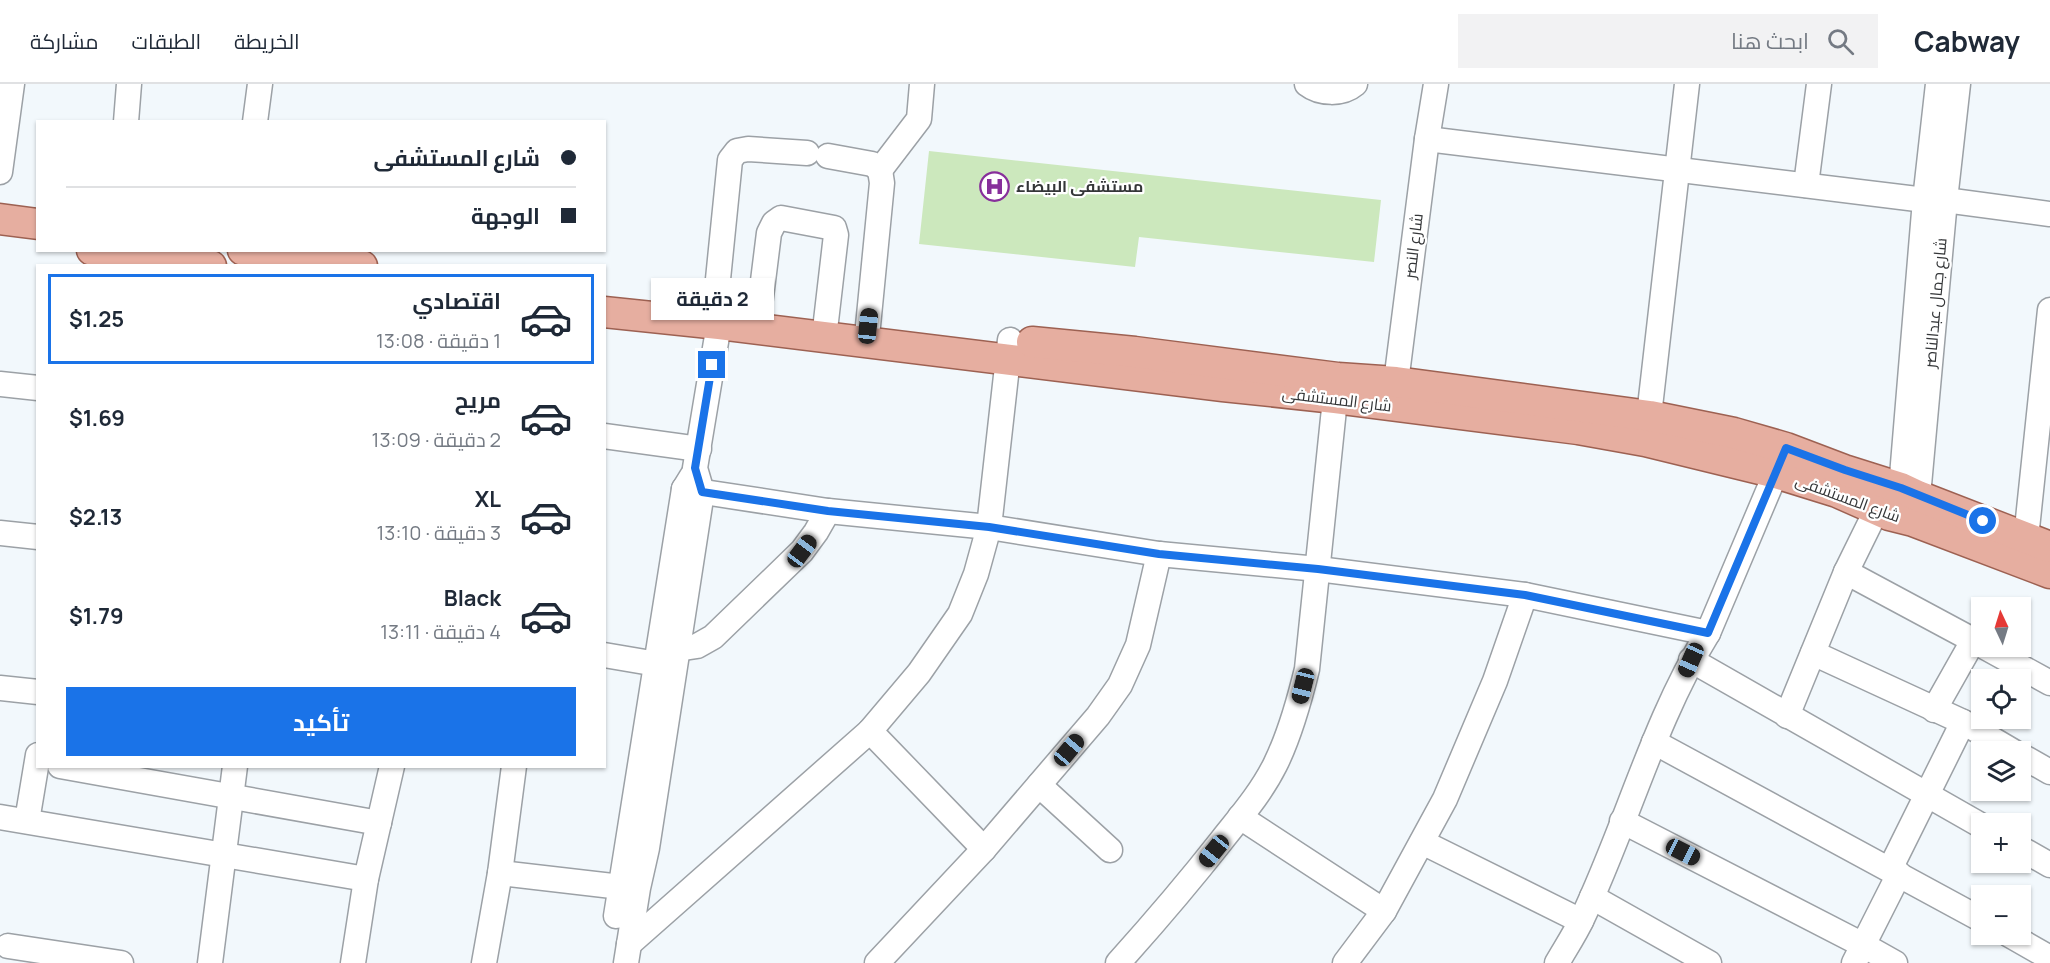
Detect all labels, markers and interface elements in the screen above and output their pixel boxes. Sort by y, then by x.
search box [1458,14,1878,68]
text: Cabway [1914,22,2020,60]
icon: search [1824,25,1857,58]
text: ابحث هنا [1731,26,1809,56]
text: مشاركة [30,27,99,55]
text: الطبقات [132,27,201,55]
text: الخريطة [234,27,300,55]
text: شارع المستشفى [373,143,540,173]
hospital icon: مستشفى البيضاء [979,170,1011,202]
place label: مستشفى البيضاء [1016,175,1143,197]
text: الوجهة [471,201,540,231]
street label: شارع النصر [1398,212,1429,281]
street label: شارع جمال عبدالناصر [1918,237,1953,370]
callout: 2 دقيقة [650,278,774,320]
text: 2 دقيقة [676,285,749,312]
text: اقتصادي [412,286,501,316]
icon: car [519,292,573,346]
text: $1.25 [69,304,124,334]
car [857,307,879,345]
text: 1 دقيقة · 13:08 [376,327,501,354]
route end [698,351,725,378]
street label: شارع المستشفى [1281,381,1393,418]
text: مريح [455,385,501,415]
icon: car [519,391,573,445]
text: $1.69 [69,403,125,433]
text: 2 دقيقة · 13:09 [372,426,501,453]
street label: شارع المستشفى [1792,469,1904,528]
text: XL [475,484,501,514]
icon: car [519,490,573,544]
text: $2.13 [69,502,122,532]
route start [1969,507,1996,534]
text: 3 دقيقة · 13:10 [377,519,501,546]
car [784,531,820,571]
text: Black [444,583,501,613]
icon: car [519,589,573,643]
north arrow [1971,597,2031,657]
map controls [1971,597,2031,945]
text: $1.79 [69,601,124,631]
text: 4 دقيقة · 13:11 [380,618,501,645]
car [1675,640,1707,680]
car [1290,666,1316,706]
button: locate [1971,669,2031,729]
button: تأكيد [66,687,576,756]
car [1051,730,1087,770]
button: layers [1971,741,2031,801]
button: + [1971,813,2031,873]
car [1196,831,1232,871]
car [1663,836,1703,868]
button: − [1971,885,2031,945]

